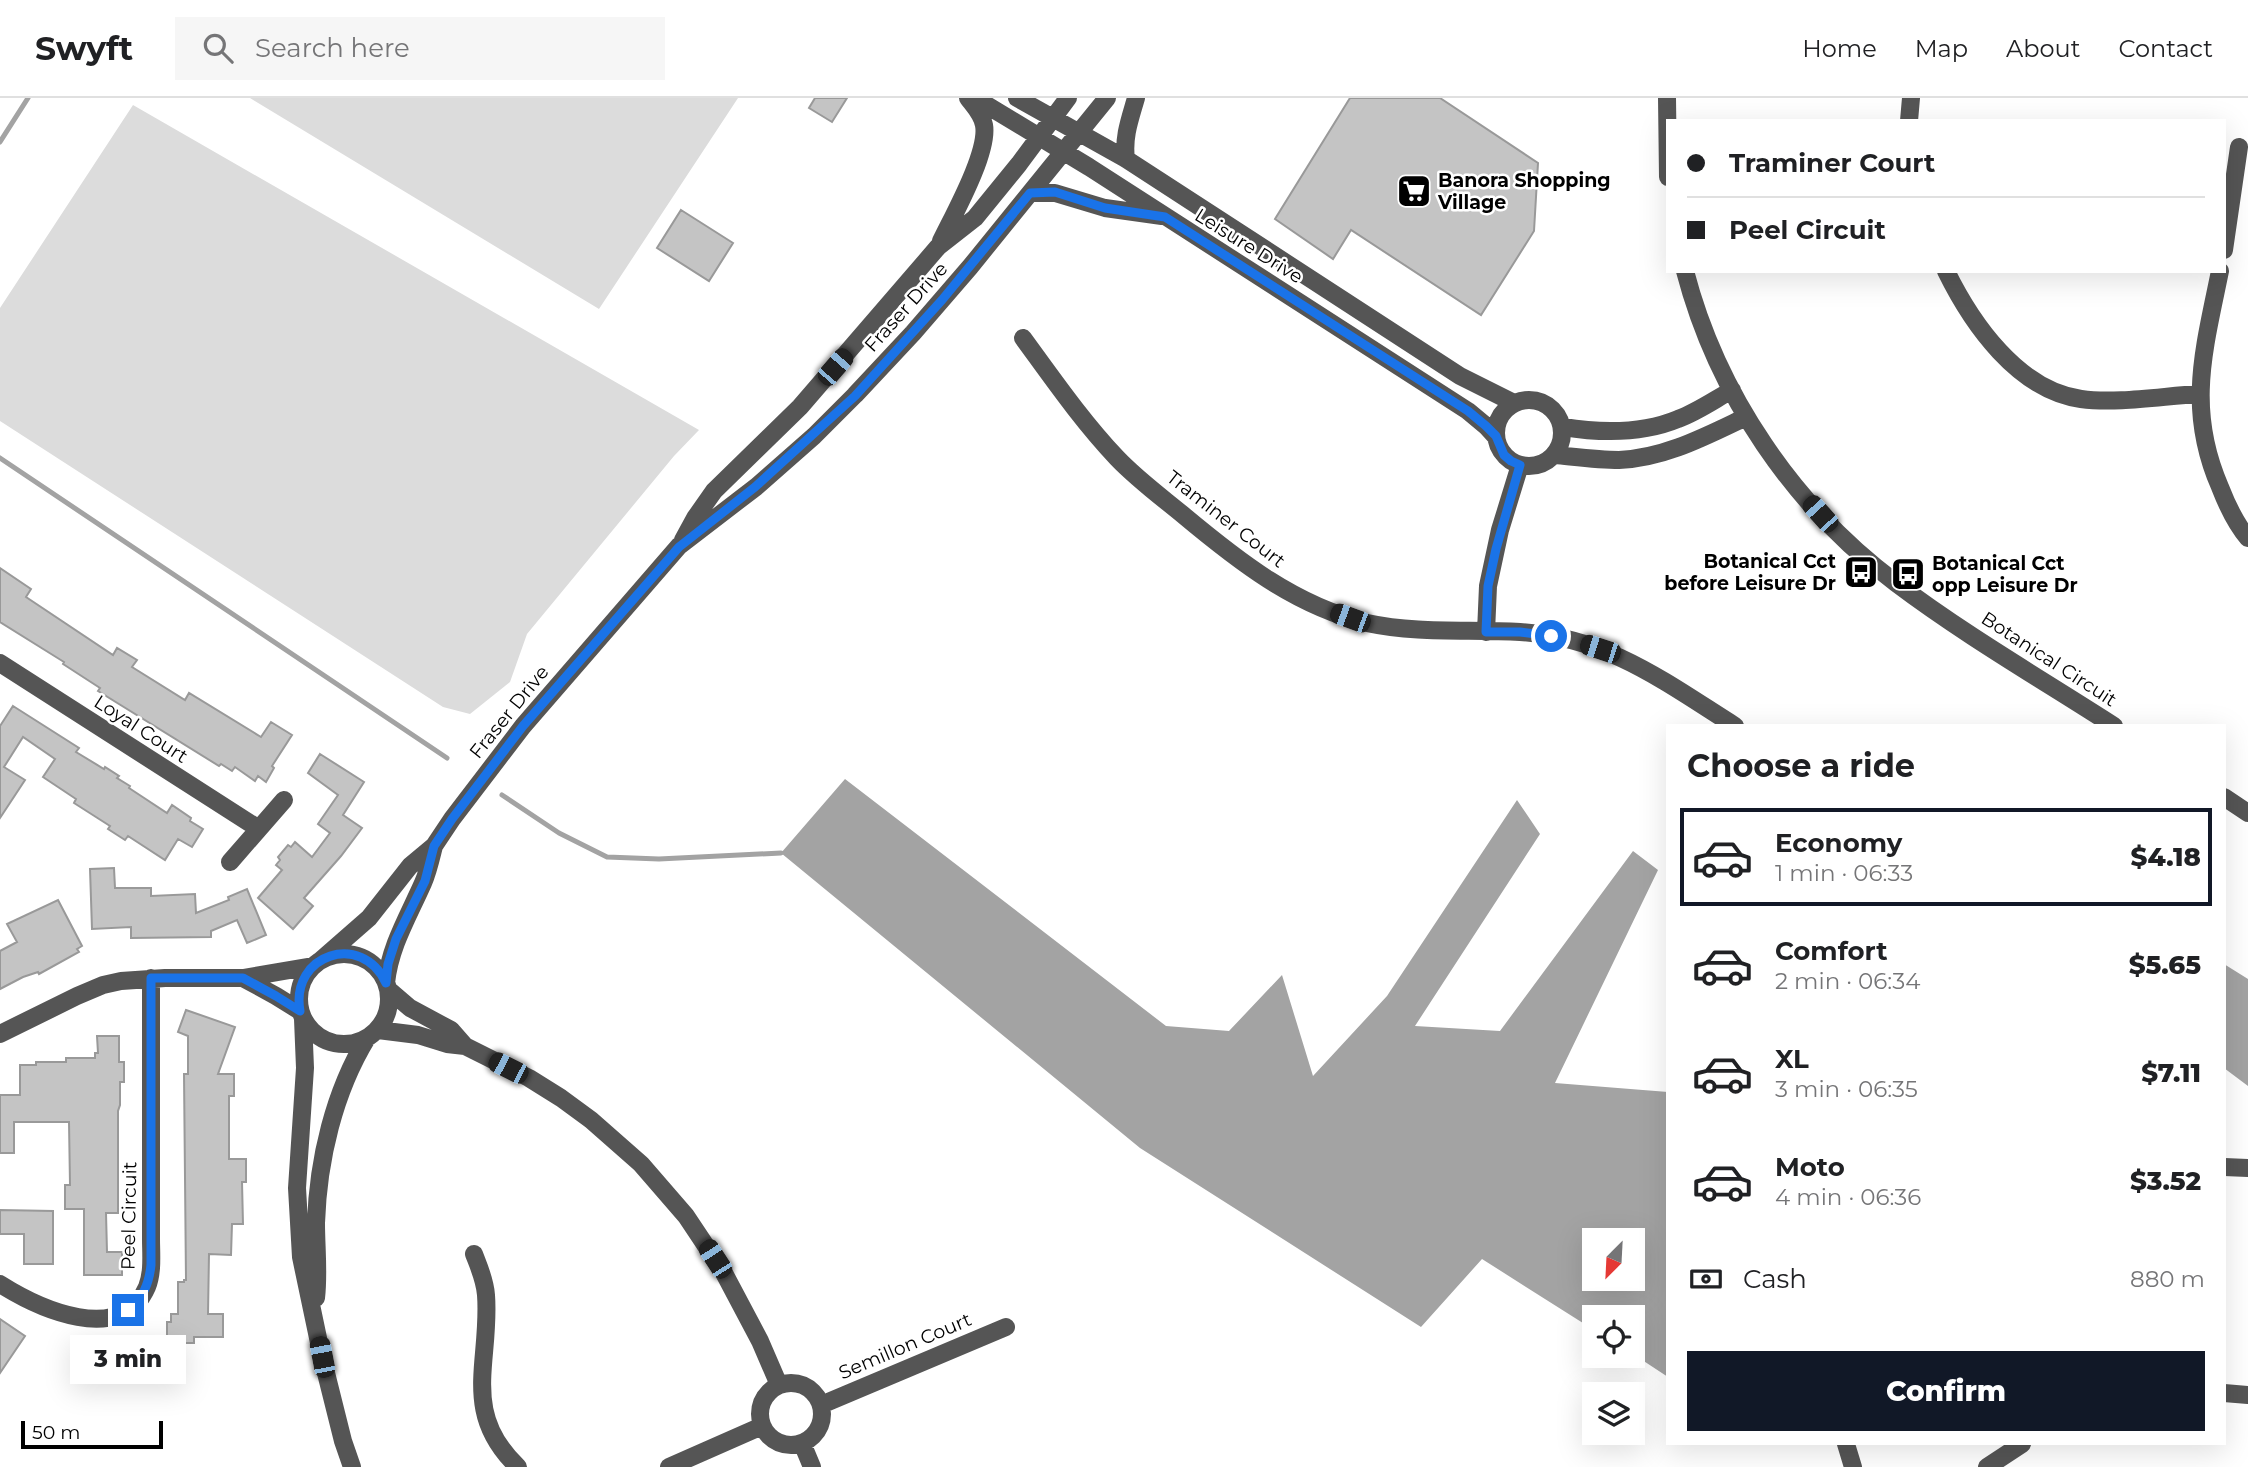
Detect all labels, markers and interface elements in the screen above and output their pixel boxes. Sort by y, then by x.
search box [175,17,665,80]
text: Swyft [35,28,133,68]
icon: search [199,29,237,67]
text: Search here [255,32,410,64]
text: Home [1802,34,1877,63]
text: Map [1915,34,1968,63]
text: About [2006,34,2080,63]
text: Contact [2118,34,2213,63]
text: Traminer Court [1729,147,1935,179]
place label: Banora Shopping Village [1437,169,1611,214]
supermarket icon: Banora Shopping Village [1395,172,1433,210]
street label: Leisure Drive [1191,204,1307,288]
text: Peel Circuit [1729,214,1886,246]
street label: Fraser Drive [860,257,952,357]
car [814,344,857,390]
street label: Traminer Court [1162,466,1290,573]
car [1799,491,1842,537]
place label: Botanical Cct before Leisure Dr [1664,550,1836,595]
place label: Botanical Cct opp Leisure Dr [1932,552,2078,597]
bus stop icon: Botanical Cct before Leisure Dr [1842,553,1880,591]
bus stop icon: Botanical Cct opp Leisure Dr [1889,555,1927,593]
car [1327,601,1374,635]
street label: Botanical Circuit [1977,607,2121,712]
route start [1535,620,1567,652]
car [1577,633,1624,665]
street label: Fraser Drive [465,661,553,763]
street label: Loyal Court [90,690,192,768]
text: Choose a ride [1687,746,1915,785]
icon: car [1691,826,1754,889]
text: Economy [1775,827,1902,859]
text: $4.18 [2130,841,2201,873]
text: 1 min · 06:33 [1775,859,1913,887]
icon: car [1691,934,1754,997]
text: Comfort [1775,935,1887,967]
text: $5.65 [2129,949,2201,981]
text: 2 min · 06:34 [1775,967,1920,995]
icon: car [1691,1042,1754,1105]
text: XL [1775,1043,1809,1075]
car [485,1049,532,1087]
text: $7.11 [2141,1057,2201,1089]
text: 3 min · 06:35 [1775,1075,1918,1103]
icon: car [1691,1150,1754,1213]
text: Moto [1775,1151,1845,1183]
street label: Peel Circuit [117,1161,141,1270]
text: $3.52 [2130,1165,2201,1197]
text: 4 min · 06:36 [1775,1183,1921,1211]
north arrow [1582,1228,1645,1292]
map controls [1582,1228,1645,1445]
car [695,1236,736,1282]
icon: cash [1687,1260,1725,1298]
text: Cash [1743,1263,1807,1295]
text: 880 m [2130,1265,2205,1293]
route end [112,1294,144,1326]
button: locate [1582,1305,1645,1368]
street label: Semillon Court [835,1308,975,1384]
callout: 3 min [70,1334,186,1384]
car [308,1334,337,1380]
text: 3 min [94,1345,162,1373]
button: Confirm [1687,1351,2205,1431]
button: layers [1582,1382,1645,1445]
scale bar [21,1418,163,1450]
text: 50 m [32,1421,80,1444]

